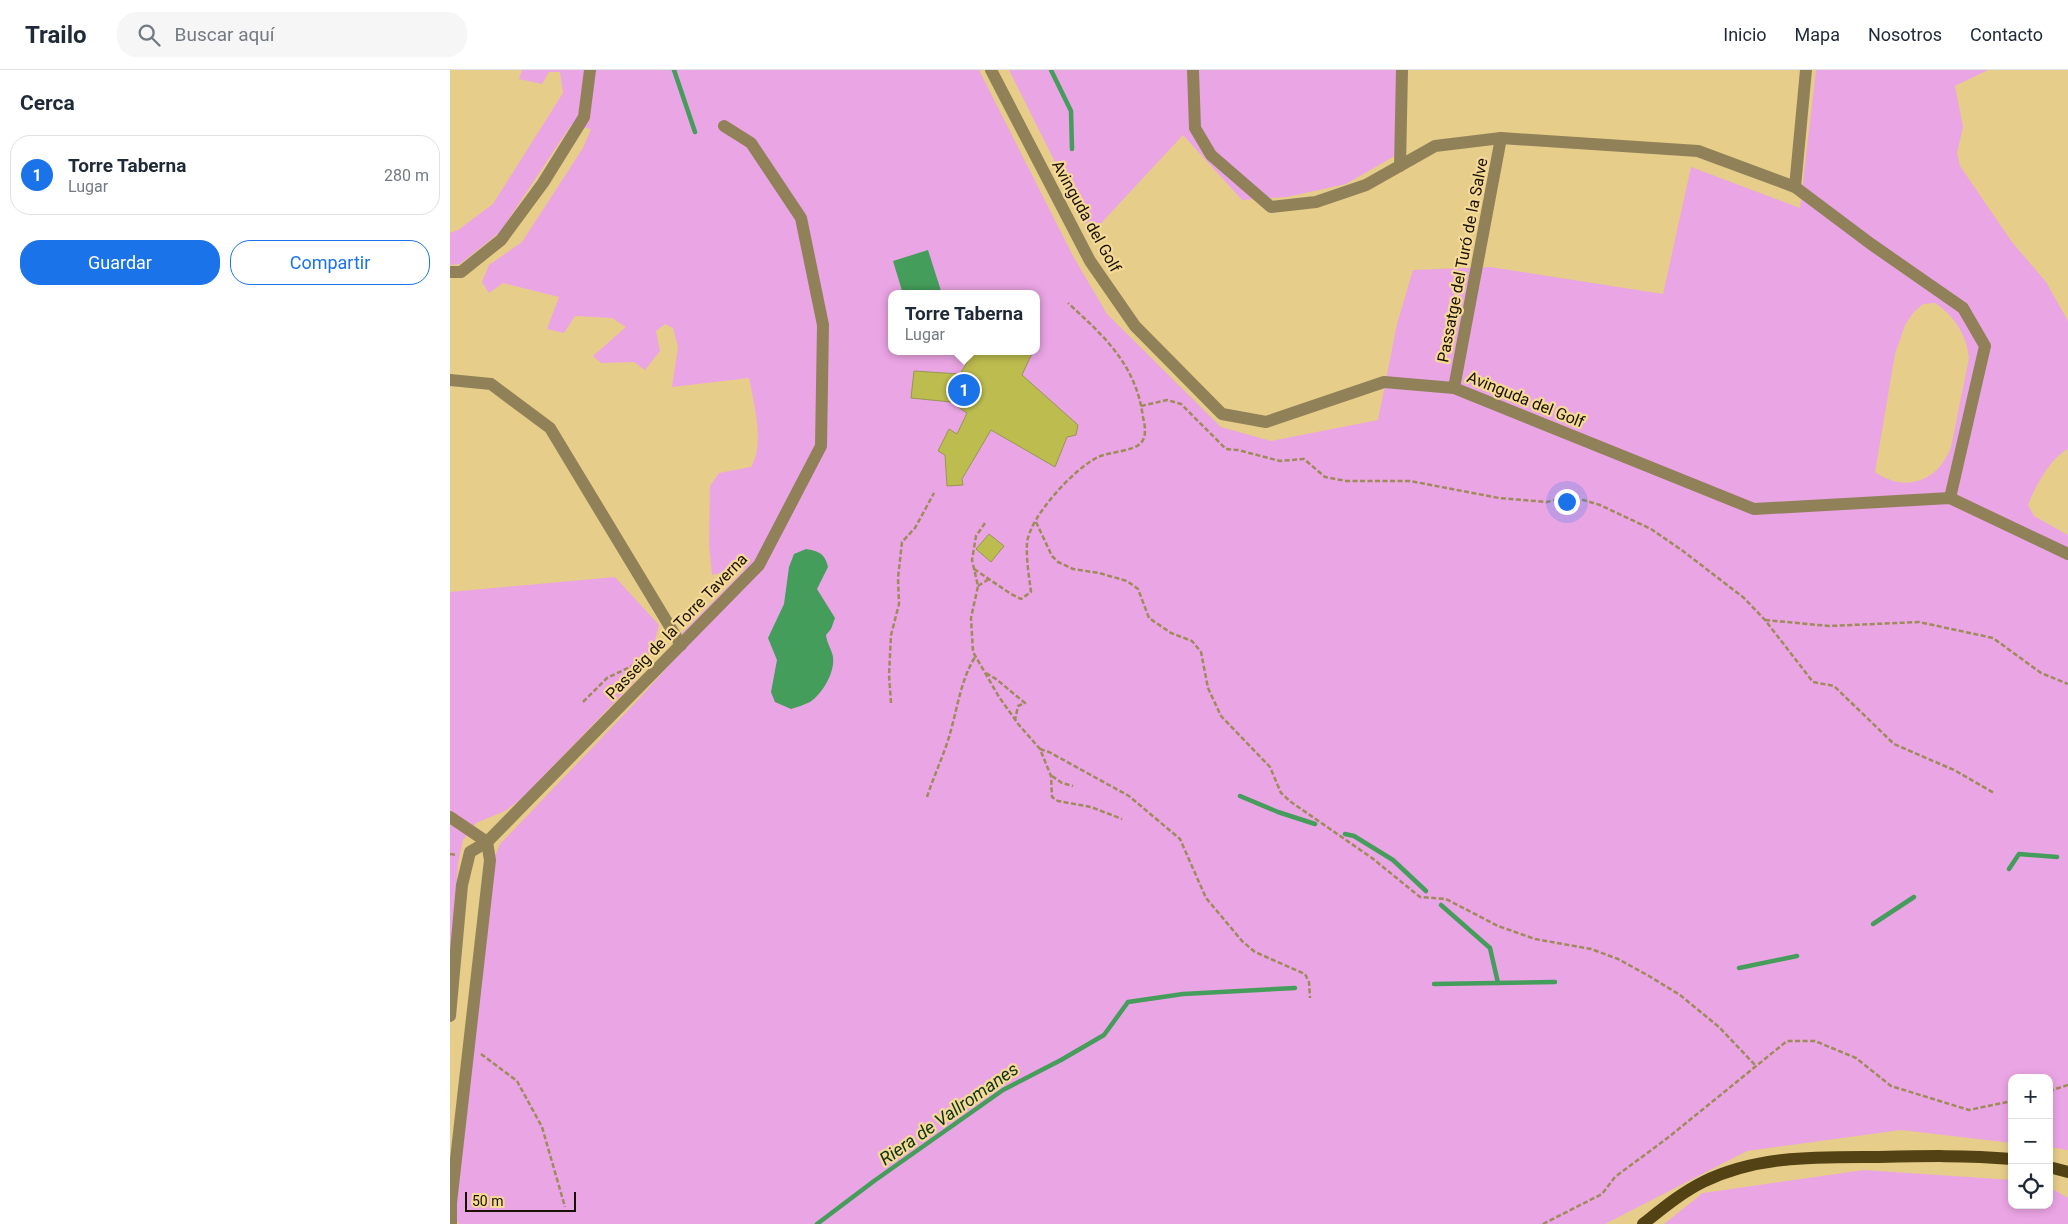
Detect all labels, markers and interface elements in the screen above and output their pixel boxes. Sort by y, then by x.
search box [117,12,467,57]
text: Trailo [25,21,87,49]
icon: search [135,21,163,49]
text: Buscar aquí [175,23,274,46]
text: Inicio [1723,24,1767,45]
text: Mapa [1795,24,1840,45]
text: Nosotros [1868,24,1942,45]
text: Contacto [1970,24,2043,45]
text: Cerca [20,91,75,115]
text: Torre Taberna [68,154,186,177]
street label: Passatge del Turó de la Salve [1433,156,1492,364]
street label: Avinguda del Golf [1048,157,1125,276]
text: 1 [32,166,42,185]
text: 280 m [384,166,429,185]
text: Lugar [68,177,108,196]
button: Guardar [20,240,220,285]
button: Compartir [230,240,430,285]
popup [888,290,1040,355]
text: Torre Taberna [905,302,1023,325]
text: Lugar [905,325,945,344]
street label: Avinguda del Golf [1464,367,1588,432]
pin: 1 [948,371,980,409]
your location [1554,489,1580,515]
street label: Passeig de la Torre Taverna [602,549,751,703]
water label: Riera de Vallromanes [875,1058,1022,1169]
map controls [2008,1074,2053,1209]
button: + [2008,1074,2053,1119]
button: − [2008,1119,2053,1164]
button: locate [2008,1164,2053,1209]
scale bar [465,1189,576,1212]
text: 50 m [472,1193,504,1209]

